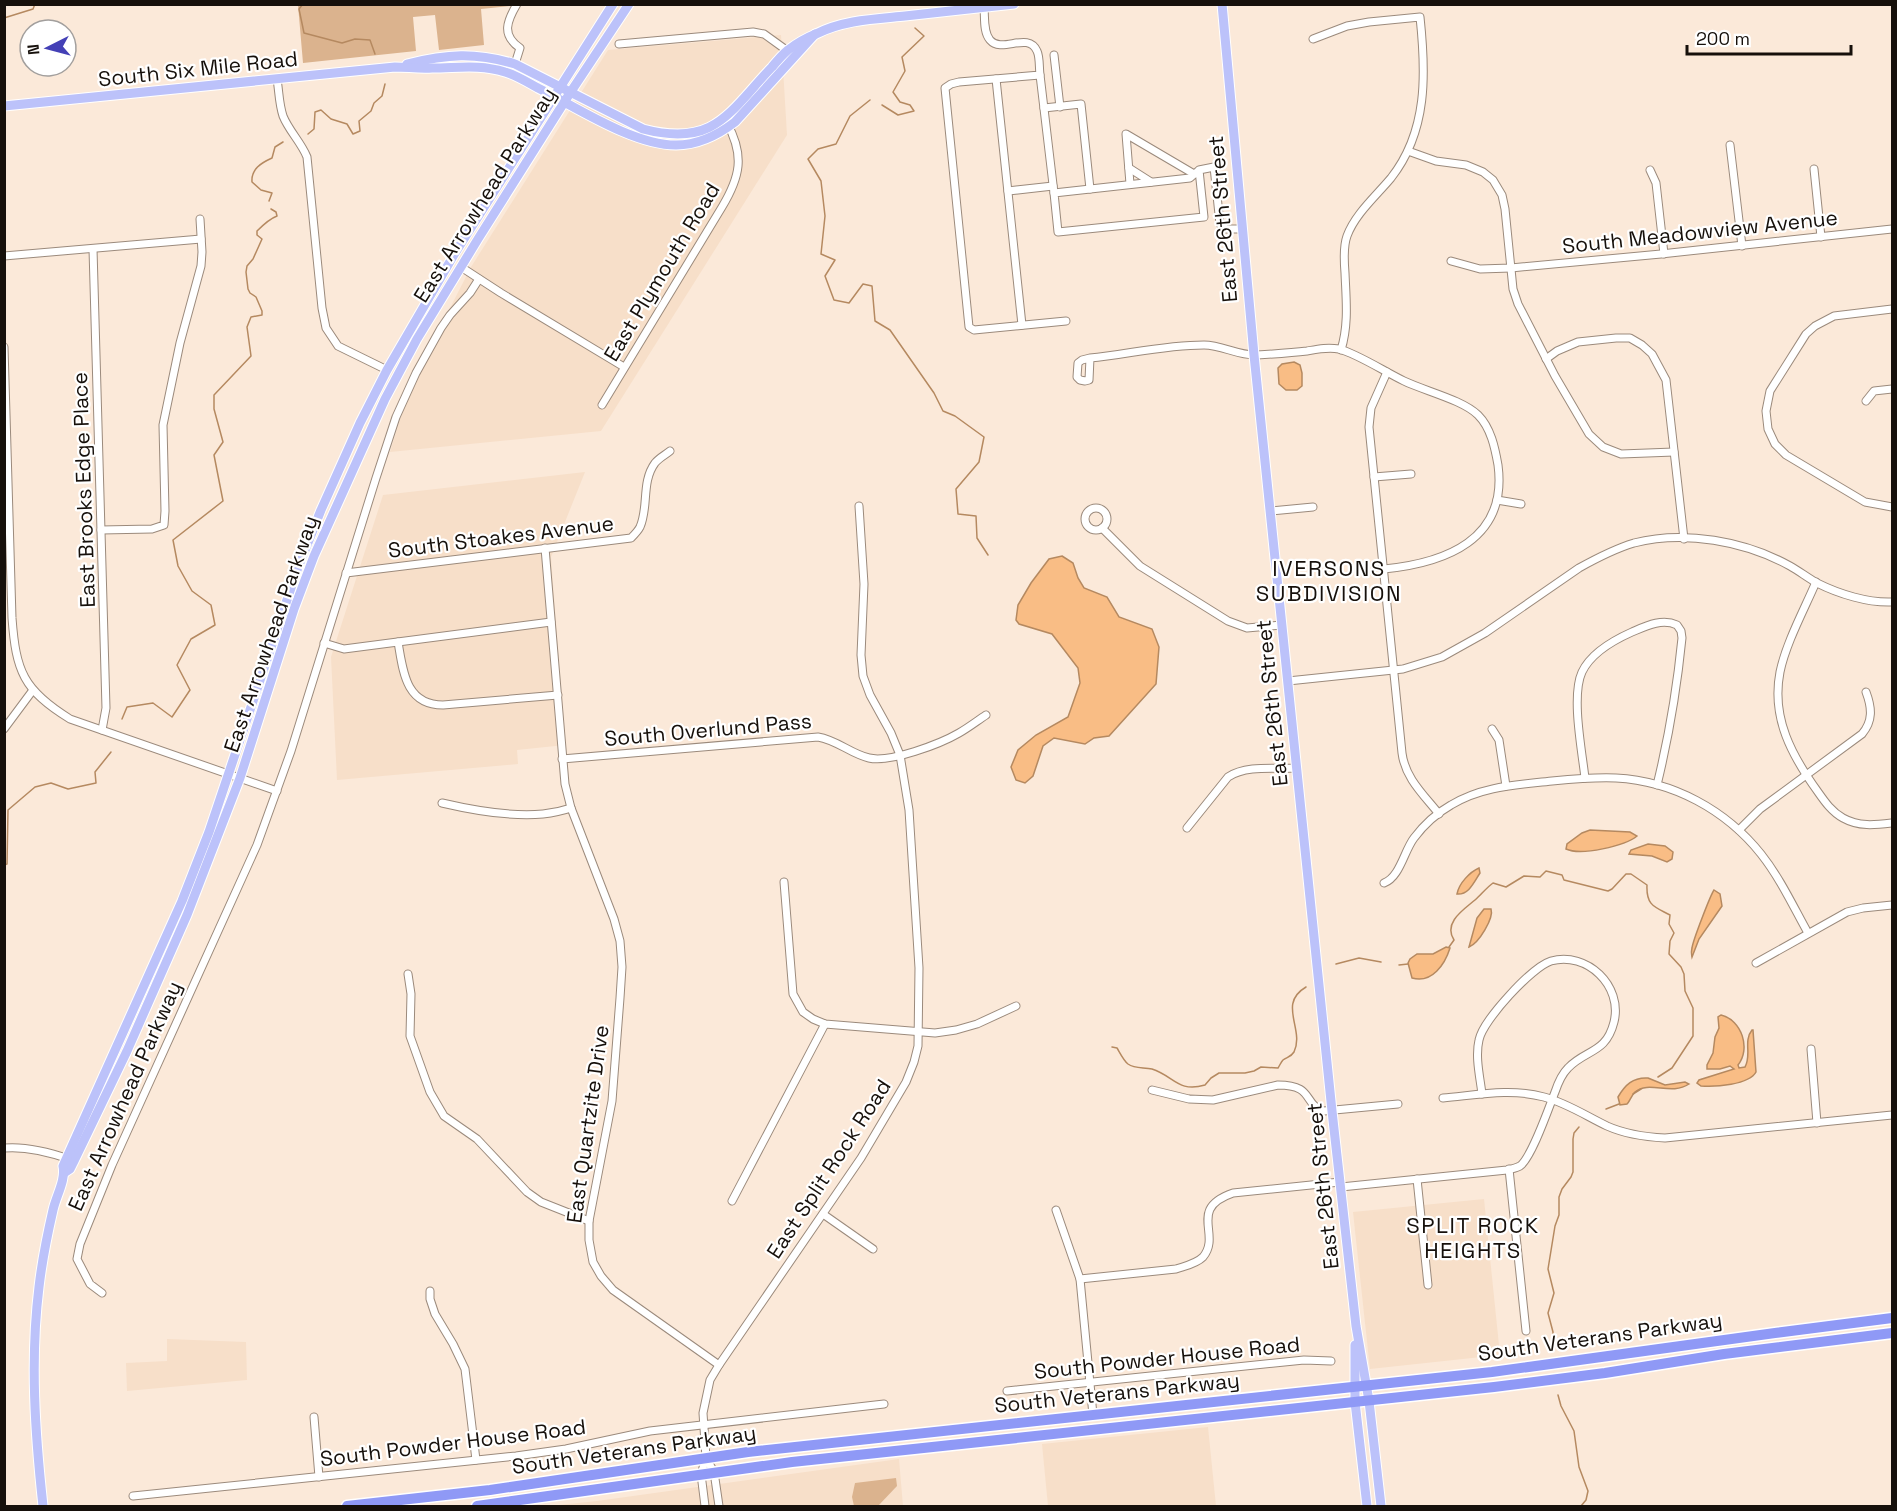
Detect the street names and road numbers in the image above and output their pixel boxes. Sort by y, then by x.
street label: South Six Mile Road [97,45,299,92]
street label: East Arrowhead Parkway [407,82,562,307]
street label: East 26th Street [1202,135,1243,304]
street label: East Plymouth Road [598,177,726,366]
street label: South Meadowview Avenue [1561,204,1839,259]
street label: East Brooks Edge Place [66,372,101,608]
street label: South Stoakes Avenue [386,509,615,564]
street label: East Arrowhead Parkway [217,512,324,756]
street label: East 26th Street [1249,618,1294,788]
street label: South Overlund Pass [603,707,813,752]
street label: East Arrowhead Parkway [62,977,187,1215]
street label: East Quartzite Drive [560,1023,615,1225]
street label: East Split Rock Road [760,1074,897,1263]
street label: East 26th Street [1300,1101,1345,1271]
street label: South Veterans Parkway [1476,1306,1724,1367]
street label: South Powder House Road [1032,1330,1301,1385]
street label: South Veterans Parkway [993,1366,1241,1419]
street label: South Powder House Road [318,1413,587,1472]
street label: South Veterans Parkway [510,1419,758,1480]

